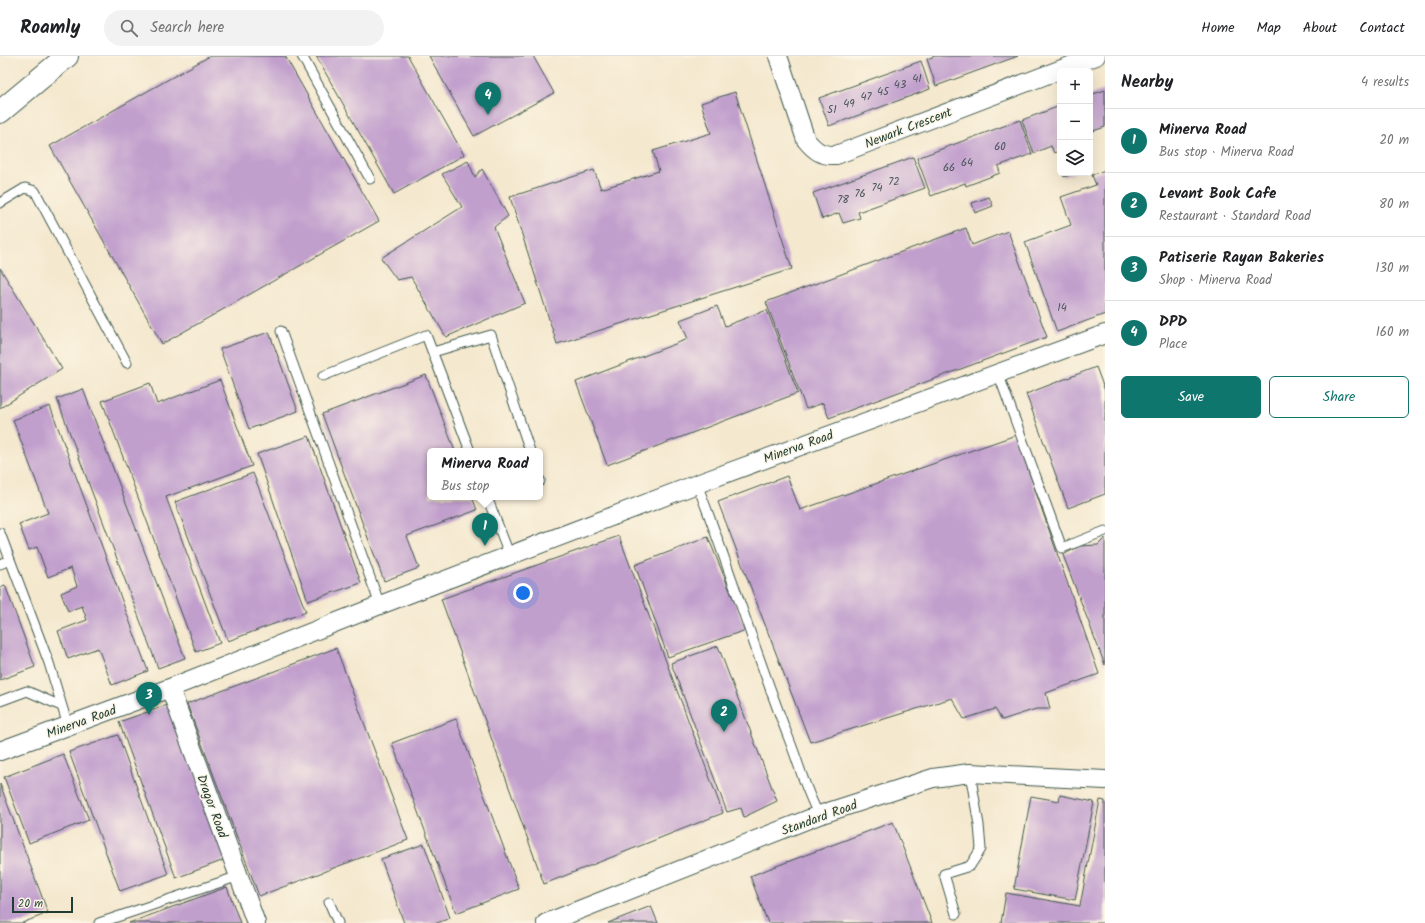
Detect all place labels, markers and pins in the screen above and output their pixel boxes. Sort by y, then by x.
pin: 4 [475,82,501,115]
pin: 1 [472,513,498,546]
pin: 3 [136,682,162,715]
pin: 2 [711,699,737,732]

